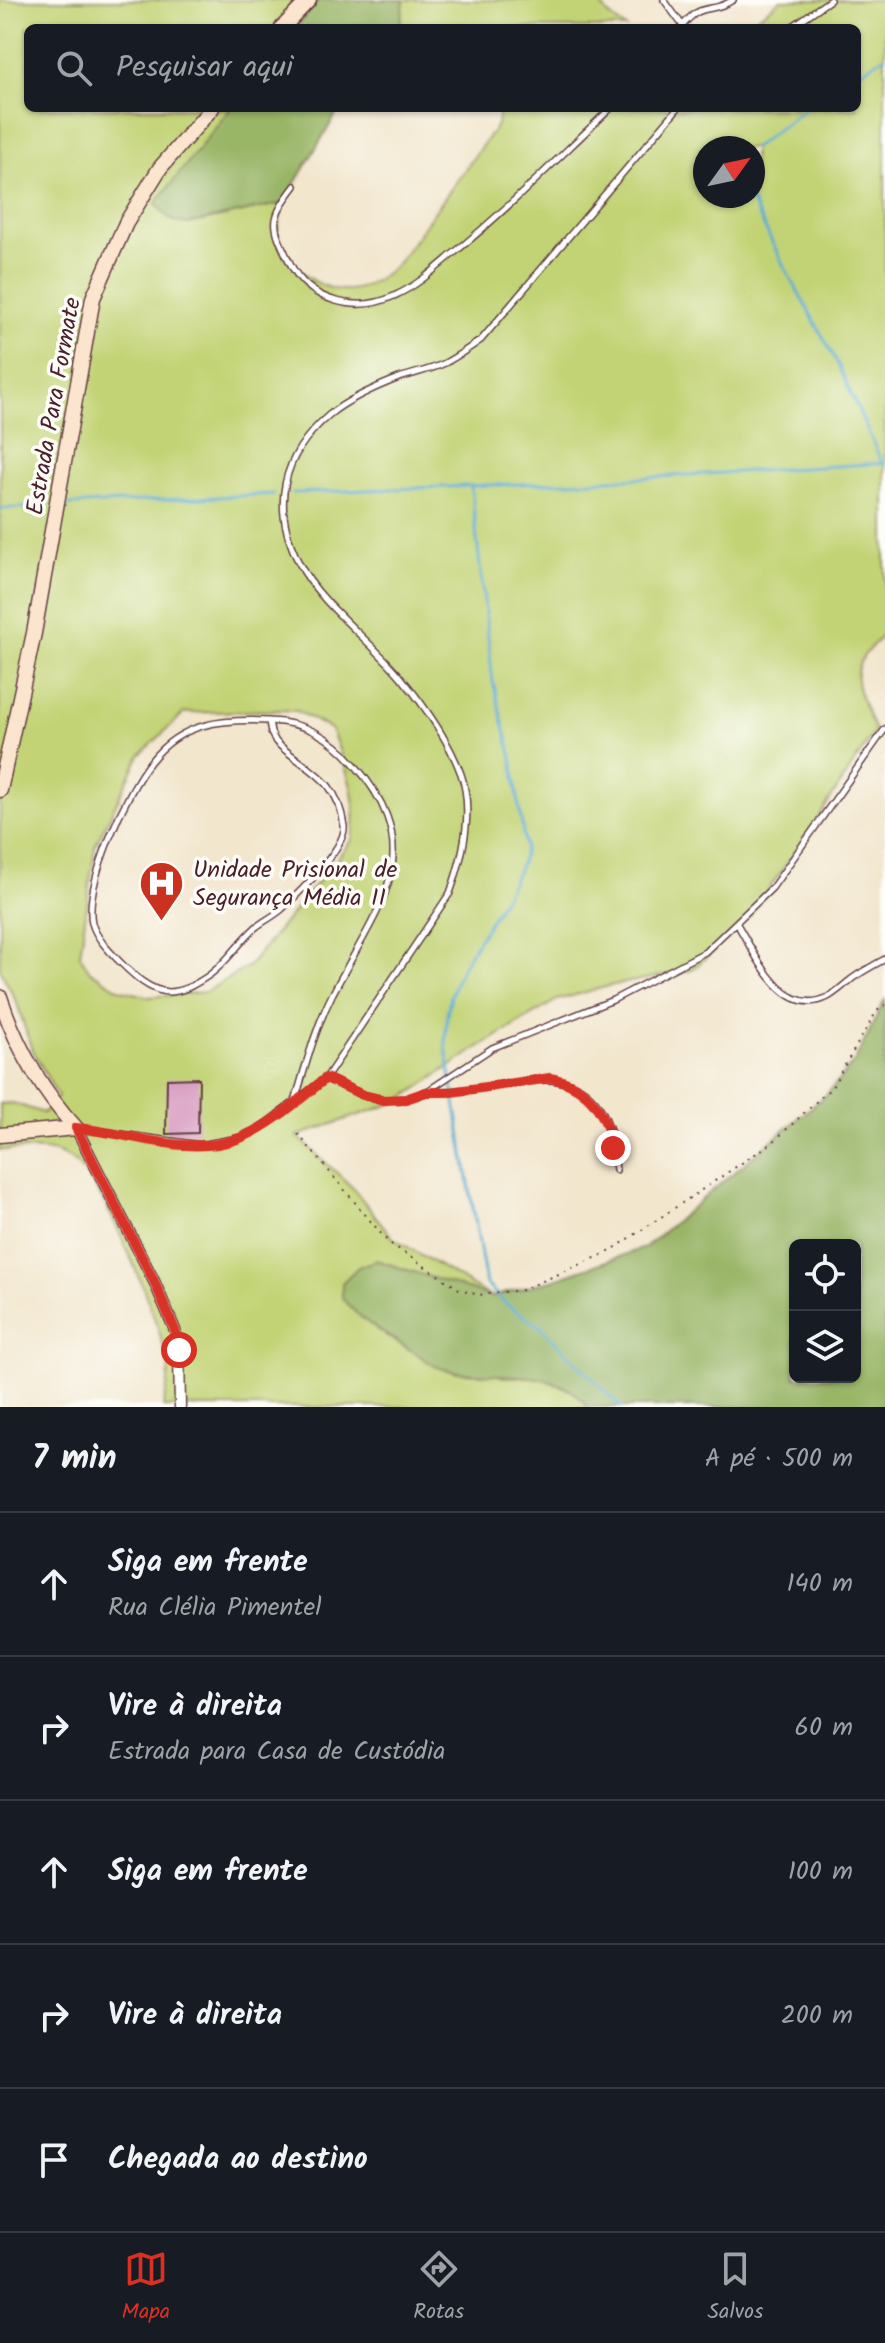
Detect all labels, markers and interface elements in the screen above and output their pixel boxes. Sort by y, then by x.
search box [24,24,861,112]
text: Pesquisar aqui [116,44,293,92]
icon: search [52,46,96,90]
north arrow [693,136,765,208]
street label: Estrada Para Formate [16,294,93,518]
place label: Unidade Prisional de Segurança Média II [193,851,398,918]
hospital icon: Unidade Prisional de Segurança Média II [138,859,186,922]
route end [595,1130,631,1166]
map controls [789,1239,861,1383]
button: locate [789,1239,861,1311]
button: layers [789,1311,861,1383]
route start [161,1332,197,1368]
text: 7 min [32,1432,117,1486]
text: A pé · 500 m [705,1438,853,1480]
text: Siga em frente [108,1539,308,1587]
icon: ahead [32,1562,76,1606]
text: 140 m [786,1563,853,1605]
text: Rua Clélia Pimentel [108,1587,322,1629]
text: Vire à direita [108,1683,282,1731]
icon: right [32,1706,76,1750]
text: 60 m [794,1707,853,1749]
text: Estrada para Casa de Custódia [108,1731,445,1773]
text: Siga em frente [108,1848,308,1896]
icon: ahead [32,1850,76,1894]
text: 100 m [788,1851,853,1893]
text: Vire à direita [108,1992,282,2040]
icon: right [32,1994,76,2038]
text: 200 m [781,1995,853,2037]
text: Chegada ao destino [108,2136,368,2184]
icon: arrive [32,2138,76,2182]
tab: Mapa [122,2247,170,2330]
tab: Rotas [413,2247,464,2330]
tab: Salvos [707,2247,763,2330]

